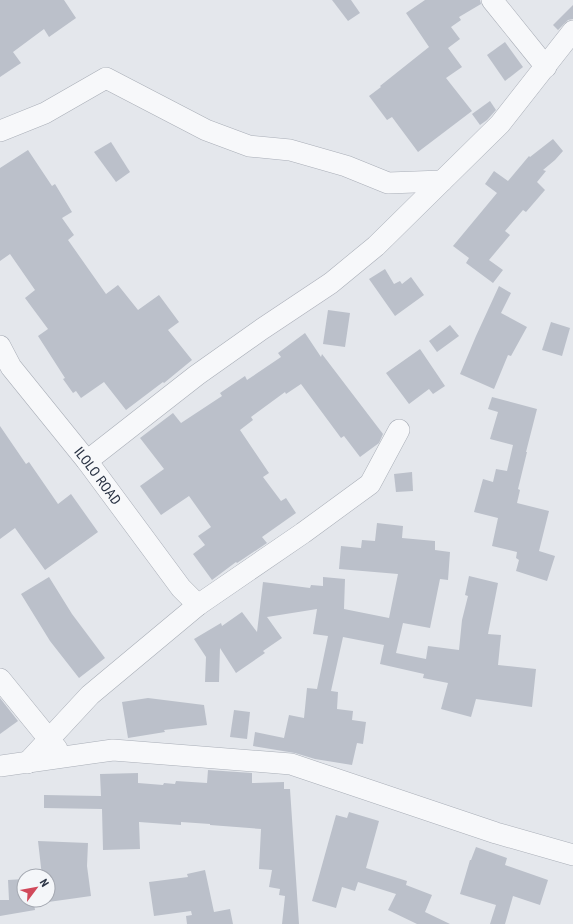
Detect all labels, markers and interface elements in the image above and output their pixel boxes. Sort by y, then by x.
street label: ILOLO ROAD [71,444,125,508]
north arrow [16,868,56,908]
text: N [37,877,51,889]

